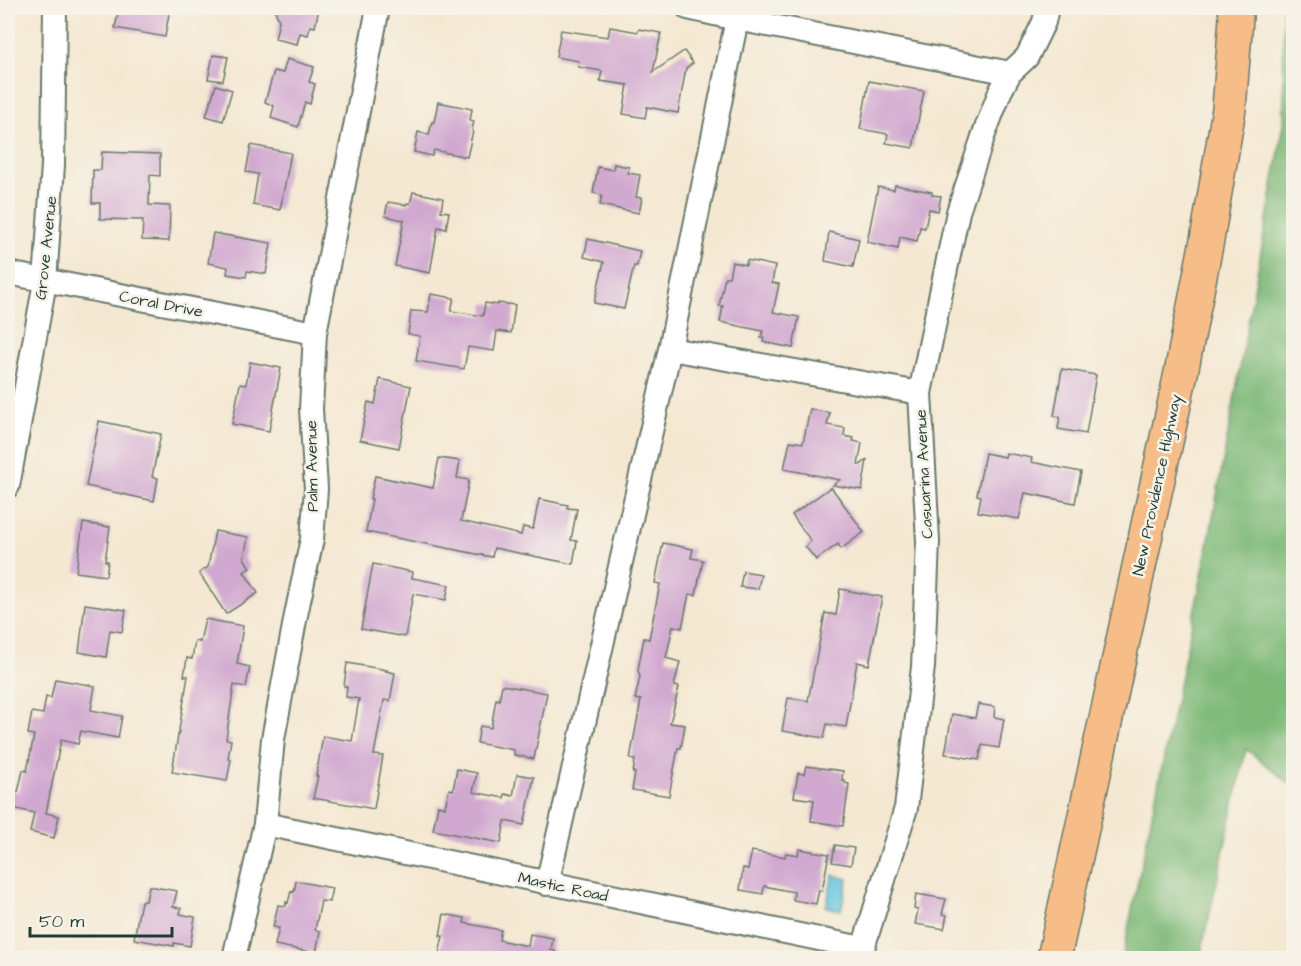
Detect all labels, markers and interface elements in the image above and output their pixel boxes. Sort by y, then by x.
street label: Grove Avenue [30,195,62,301]
street label: Coral Drive [117,285,205,323]
street label: New Providence Highway [1127,392,1188,578]
street label: Casuarina Avenue [910,408,938,539]
street label: Palm Avenue [300,420,324,512]
street label: Mastic Road [516,867,610,907]
scale bar [30,900,172,938]
text: 50 m [39,909,84,934]

